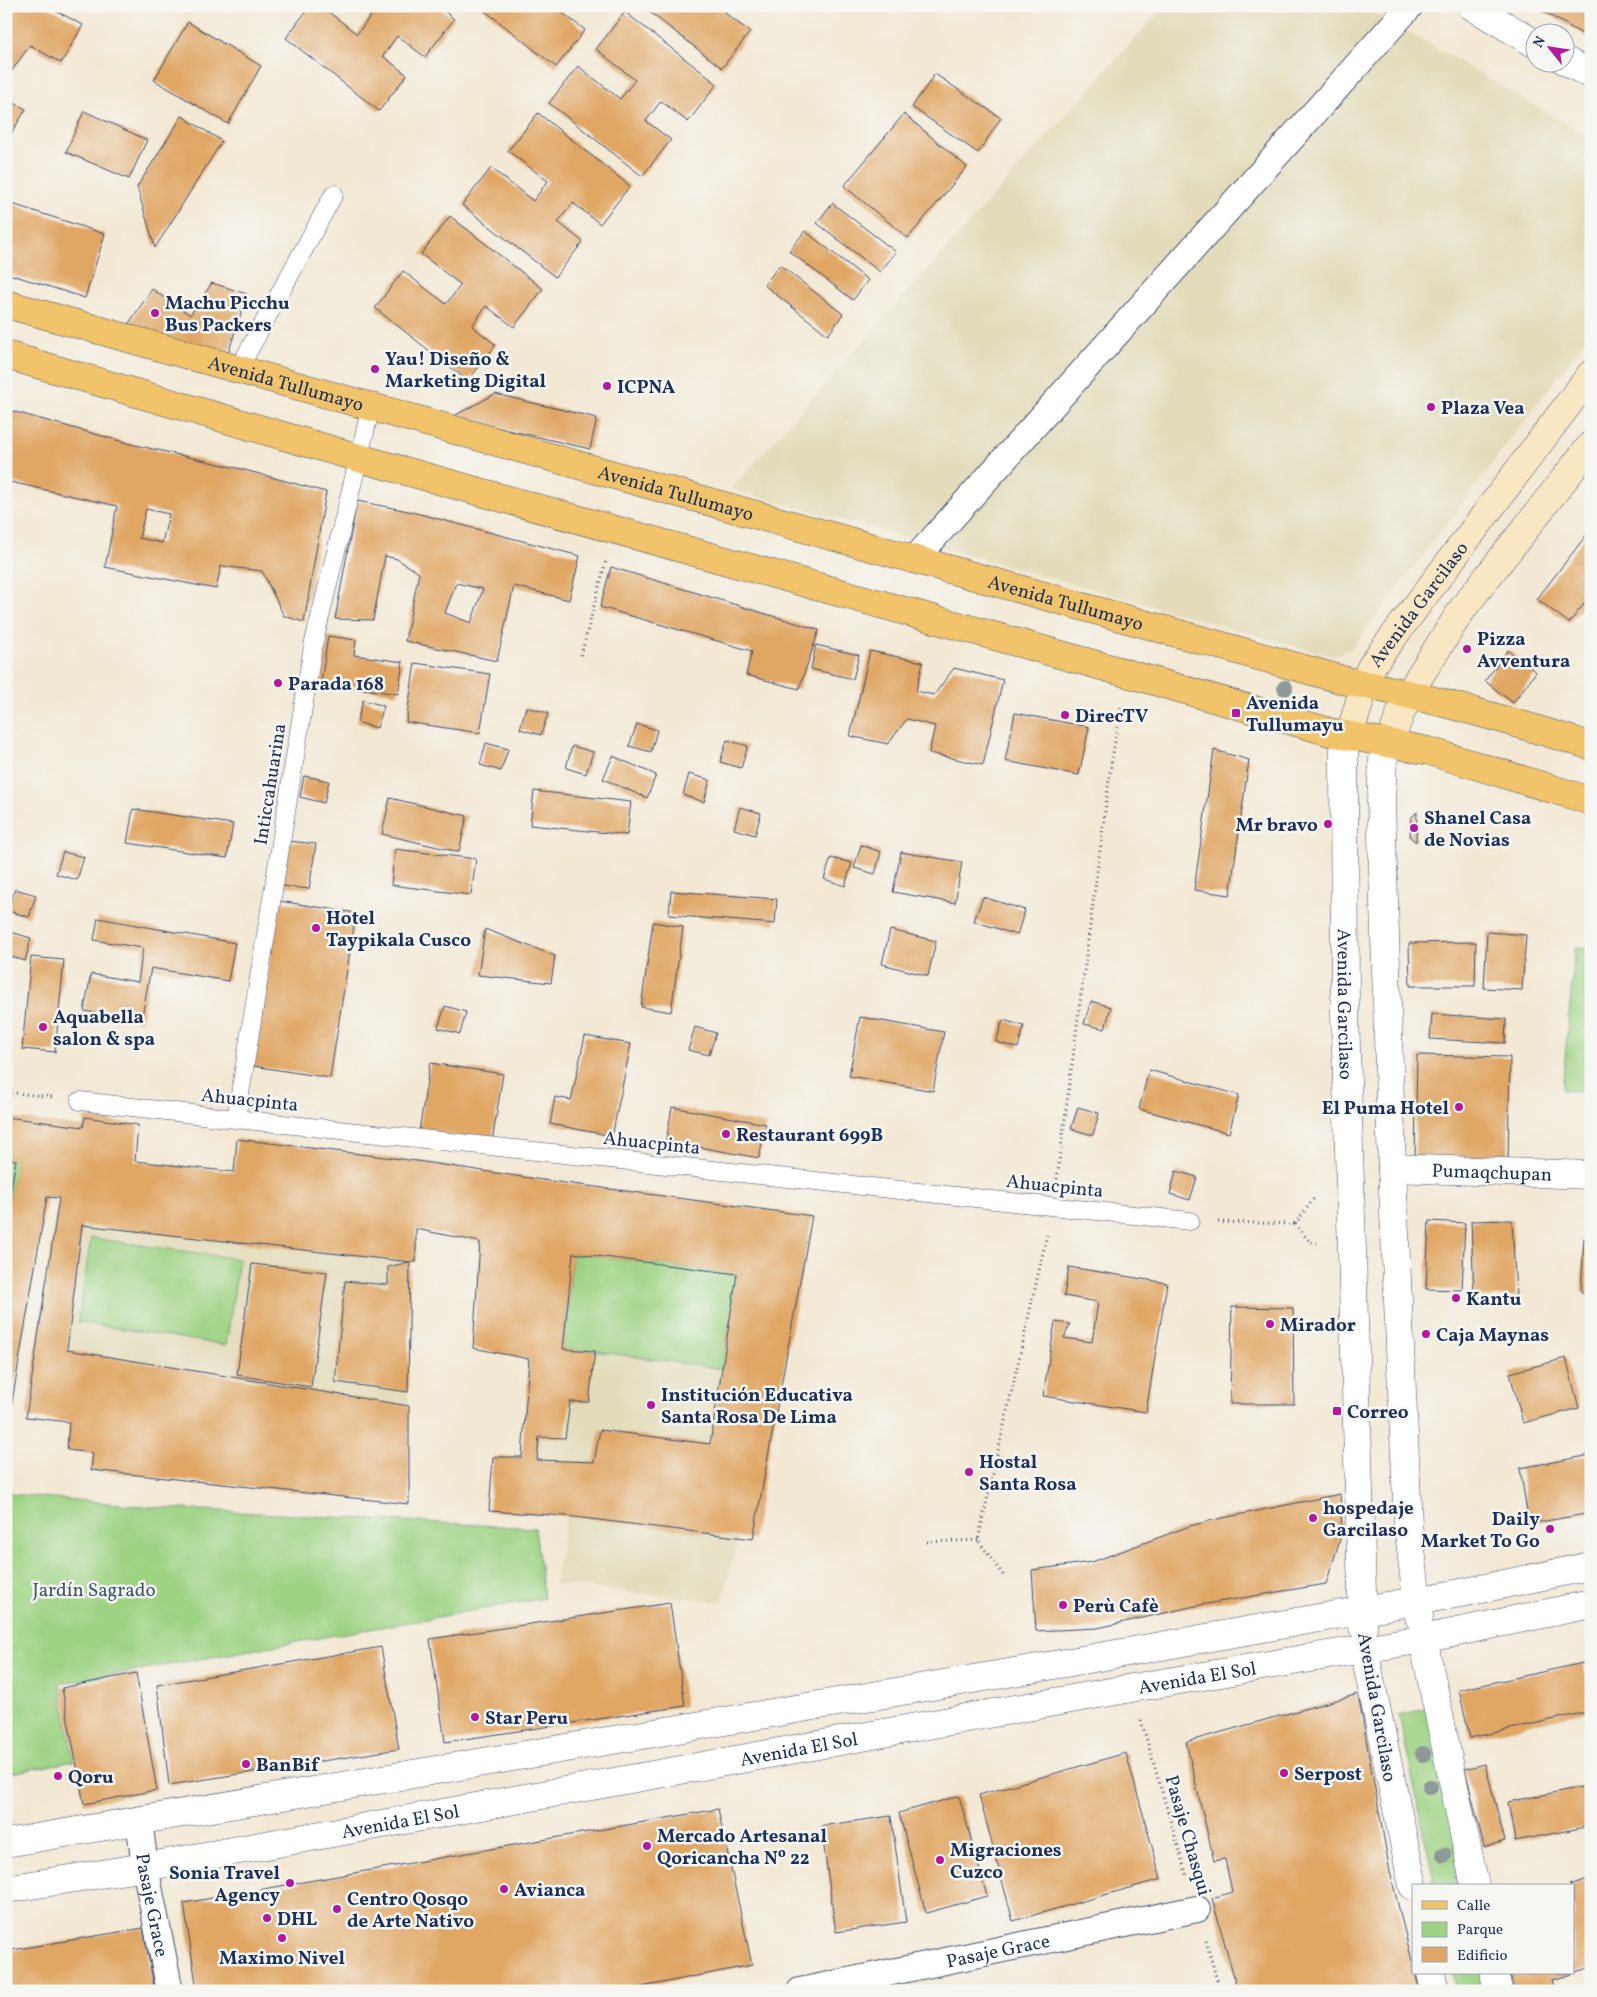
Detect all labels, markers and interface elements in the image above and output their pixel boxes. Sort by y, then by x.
north arrow [1524,22,1574,72]
text: N [1529,33,1551,51]
place label: Machu Picchu Bus Packers [165,291,290,339]
marker: Machu Picchu Bus Packers [149,307,161,319]
place label: Yau! Diseño & Marketing Digital [385,347,546,395]
street label: Avenida Tullumayo [205,350,366,419]
marker: Yau! Diseño & Marketing Digital [369,363,381,375]
place label: ICPNA [617,375,676,401]
marker: ICPNA [601,380,613,392]
place label: Plaza Vea [1441,396,1525,422]
marker: Plaza Vea [1425,401,1437,413]
street label: Avenida Tullumayo [595,460,756,529]
street label: Avenida Garcilaso [1364,537,1475,673]
street label: Avenida Tullumayo [985,570,1146,638]
place label: Pizza Avventura [1477,627,1570,675]
marker: Pizza Avventura [1461,643,1473,655]
place label: Parada 168 [288,672,384,698]
marker: Parada 168 [272,677,284,689]
place label: Avenida Tullumayu [1246,691,1344,739]
place label: DirecTV [1075,704,1148,730]
marker: Avenida Tullumayu [1230,707,1242,719]
marker: DirecTV [1059,709,1071,721]
street label: Inticcahuarina [249,722,293,847]
place label: Shanel Casa de Novias [1424,806,1531,854]
place label: Mr bravo [1236,813,1318,839]
marker: Mr bravo [1322,818,1334,830]
marker: Shanel Casa de Novias [1408,822,1420,834]
place label: Hotel Taypikala Cusco [326,906,471,954]
marker: Hotel Taypikala Cusco [310,922,322,934]
street label: Avenida Garcilaso [1330,928,1358,1080]
place label: Aquabella salon & spa [53,1005,155,1053]
marker: Aquabella salon & spa [37,1021,49,1033]
street label: Ahuacpinta [200,1083,300,1119]
place label: El Puma Hotel [1322,1096,1449,1122]
marker: El Puma Hotel [1453,1101,1465,1113]
place label: Restaurant 699B [736,1123,883,1149]
street label: Ahuacpinta [602,1126,702,1162]
marker: Restaurant 699B [720,1128,732,1140]
street label: Pumaqchupan [1431,1158,1552,1189]
street label: Ahuacpinta [1005,1169,1105,1205]
place label: Kantu [1466,1287,1522,1313]
marker: Kantu [1450,1292,1462,1304]
place label: Mirador [1280,1313,1356,1339]
marker: Mirador [1264,1318,1276,1330]
place label: Caja Maynas [1436,1323,1549,1349]
marker: Caja Maynas [1420,1328,1432,1340]
place label: Institución Educativa Santa Rosa De Lima [661,1383,853,1431]
marker: Institución Educativa Santa Rosa De Lima [645,1399,657,1411]
place label: Correo [1347,1400,1409,1426]
marker: Correo [1331,1405,1343,1417]
place label: Hostal Santa Rosa [979,1450,1077,1498]
marker: Hostal Santa Rosa [963,1466,975,1478]
place label: hospedaje Garcilaso [1323,1496,1414,1544]
place label: Daily Market To Go [1421,1507,1540,1555]
marker: hospedaje Garcilaso [1307,1512,1319,1524]
marker: Daily Market To Go [1544,1523,1556,1535]
park label: Jardín Sagrado [32,1578,156,1604]
place label: Perù Cafè [1073,1594,1159,1620]
marker: Perù Cafè [1057,1599,1069,1611]
street label: Avenida Garcilaso [1350,1631,1402,1784]
street label: Avenida El Sol [1137,1656,1259,1702]
place label: Star Peru [485,1706,568,1732]
marker: Star Peru [469,1711,481,1723]
street label: Avenida El Sol [738,1727,860,1774]
place label: BanBif [256,1753,320,1779]
marker: BanBif [240,1758,252,1770]
place label: Serpost [1294,1762,1362,1788]
place label: Qoru [68,1765,114,1791]
marker: Serpost [1278,1767,1290,1779]
marker: Qoru [52,1770,64,1782]
street label: Pasaje Chasqui [1157,1772,1217,1899]
street label: Avenida El Sol [339,1799,462,1846]
place label: Mercado Artesanal Qoricancha Nº 22 [657,1824,827,1872]
place label: Migraciones Cuzco [950,1838,1062,1886]
marker: Mercado Artesanal Qoricancha Nº 22 [641,1840,653,1852]
street label: Pasaje Grace [128,1852,174,1959]
marker: Migraciones Cuzco [934,1854,946,1866]
place label: Sonia Travel Agency [169,1861,280,1909]
marker: Sonia Travel Agency [284,1877,296,1889]
place label: Avianca [514,1878,585,1904]
marker: Avianca [498,1883,510,1895]
legend [1412,1884,1574,1974]
place label: Centro Qosqo de Arte Nativo [347,1887,474,1935]
text: Calle [1457,1896,1490,1917]
marker: Centro Qosqo de Arte Nativo [331,1903,343,1915]
place label: DHL [277,1907,318,1933]
marker: DHL [261,1912,273,1924]
text: Parque [1457,1920,1503,1941]
street label: Pasaje Grace [944,1929,1052,1975]
marker: Maximo Nivel [276,1932,288,1944]
place label: Maximo Nivel [219,1946,345,1972]
text: Edificio [1457,1946,1508,1967]

